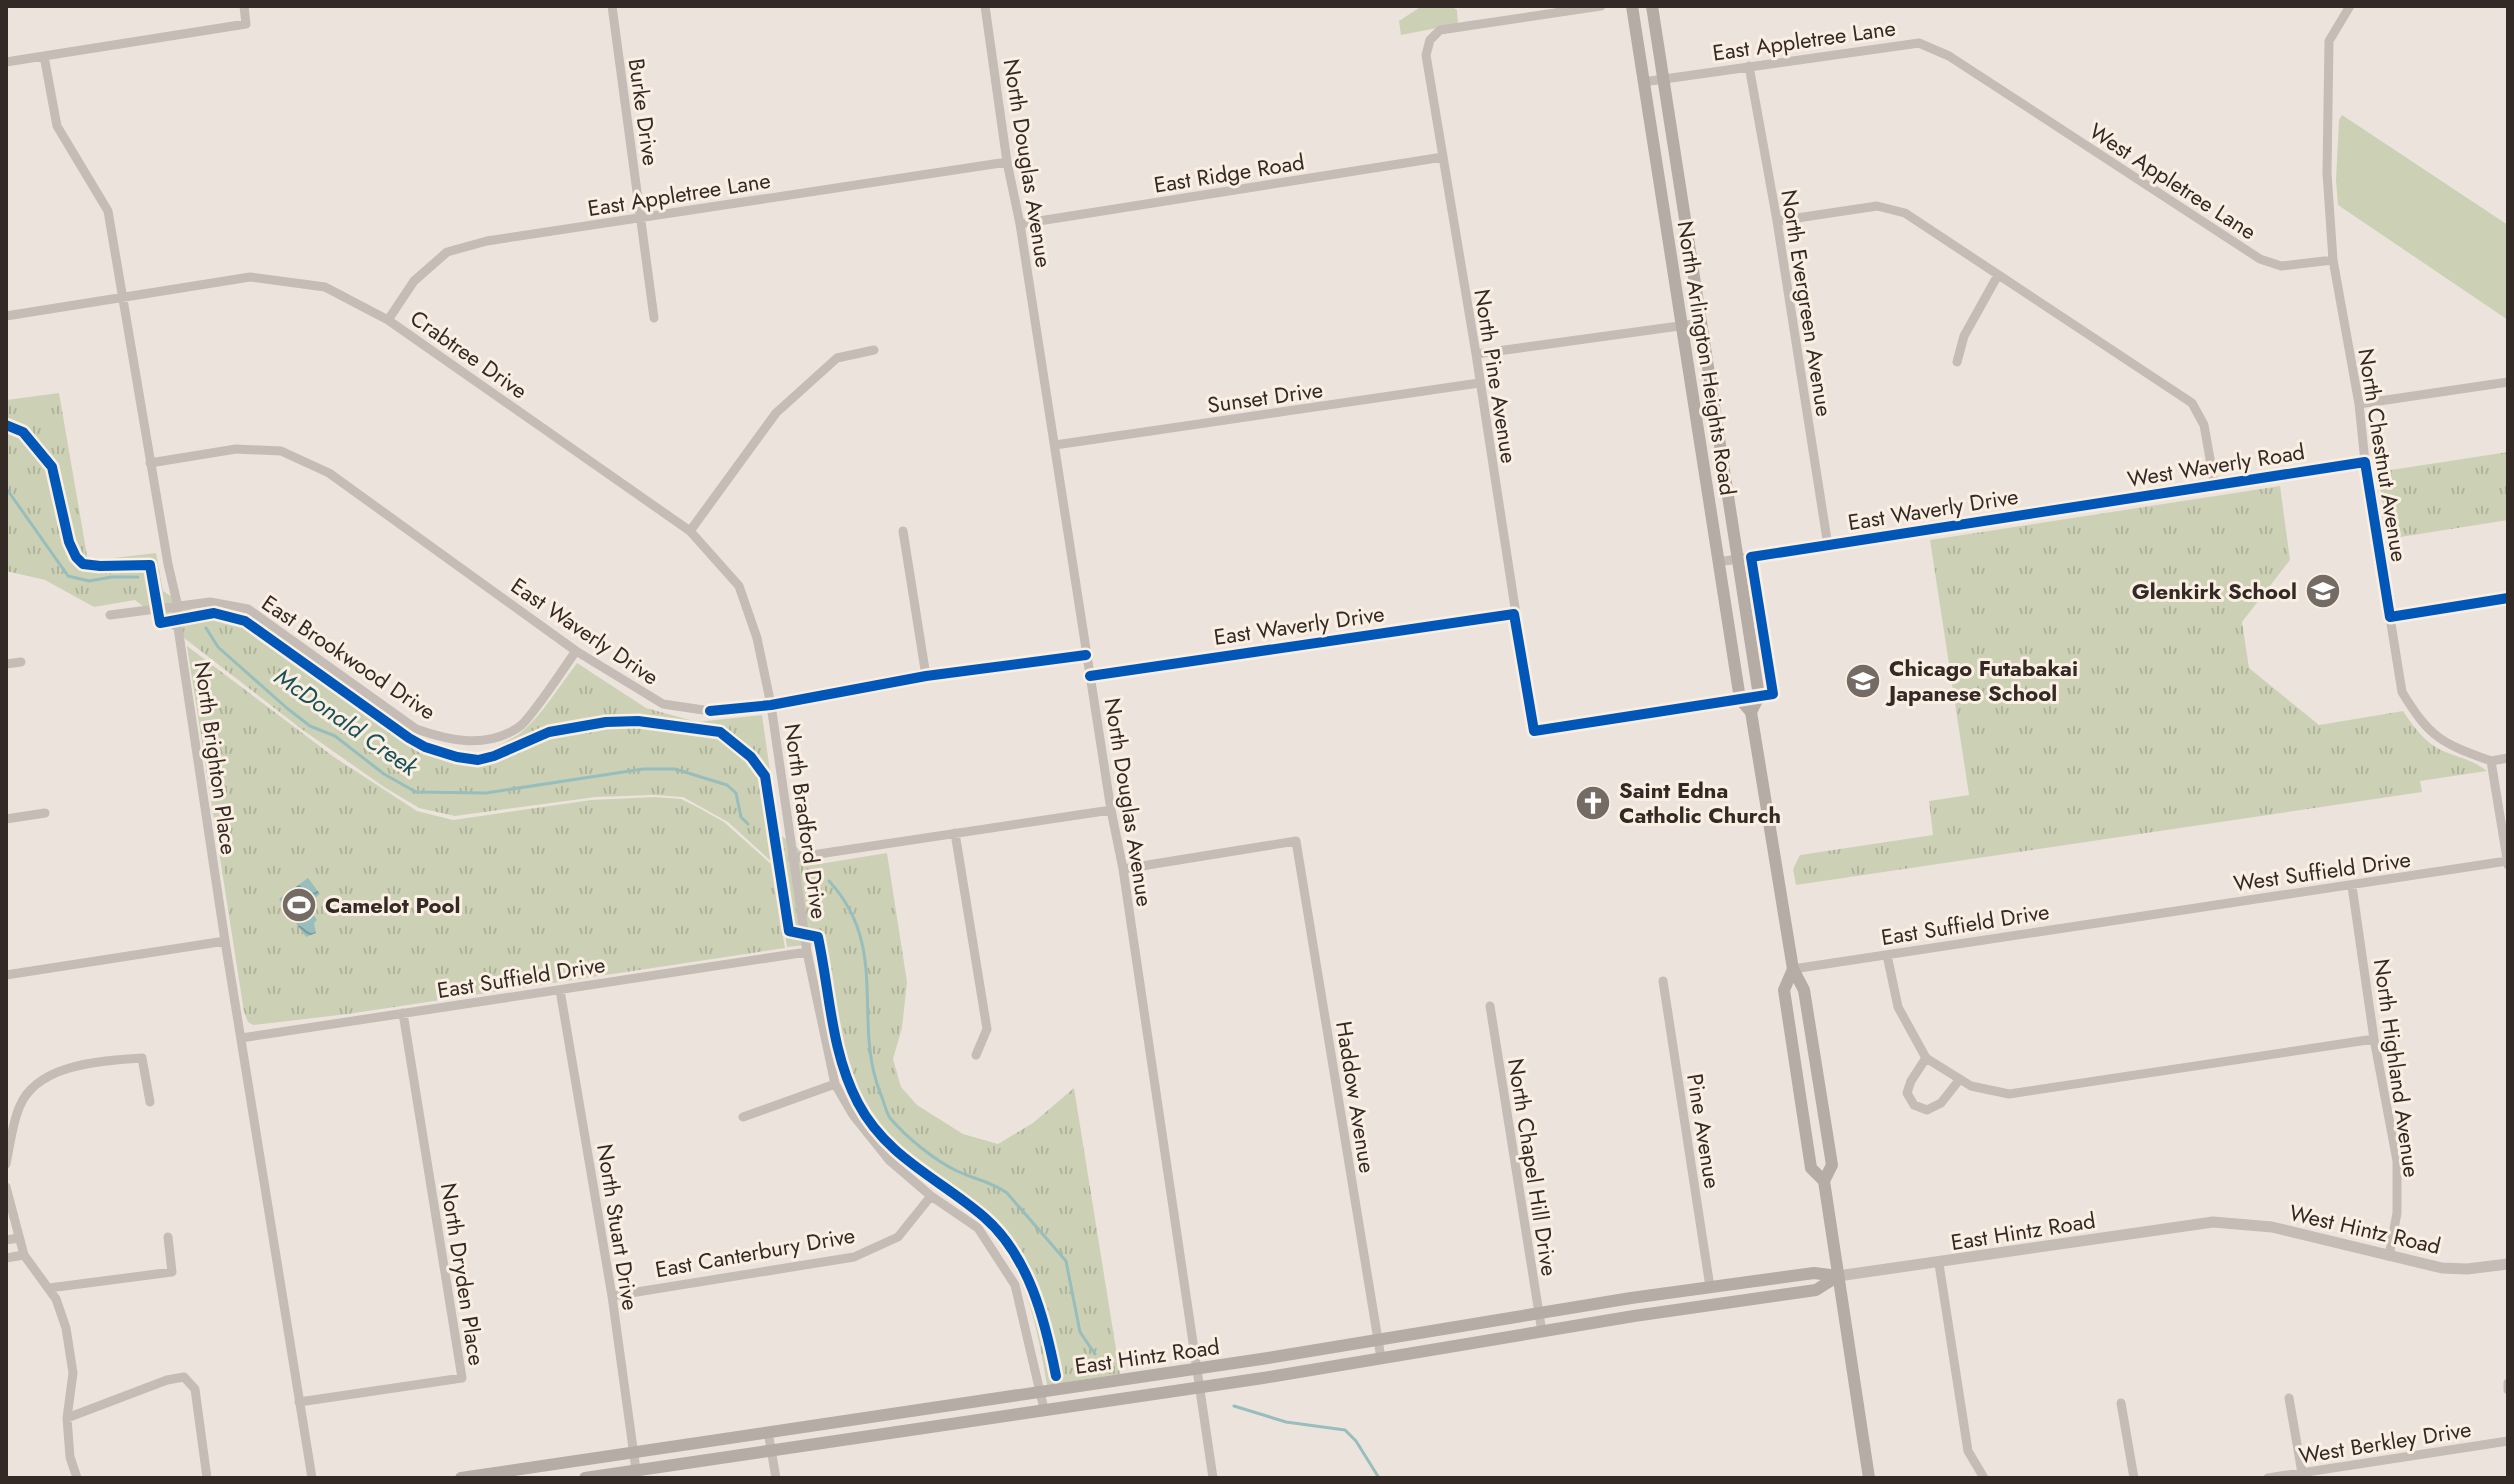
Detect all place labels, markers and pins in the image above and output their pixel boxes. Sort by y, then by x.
school or university icon: Glenkirk School [2304,572,2342,610]
place label: Glenkirk School [2132,575,2297,607]
place label: Chicago Futabakai Japanese School [1885,652,2078,709]
school or university icon: Chicago Futabakai Japanese School [1844,662,1882,700]
place label: Saint Edna Catholic Church [1619,774,1781,831]
church icon: Saint Edna Catholic Church [1574,784,1612,822]
sports icon: Camelot Pool [280,886,318,924]
place label: Camelot Pool [325,889,460,921]

